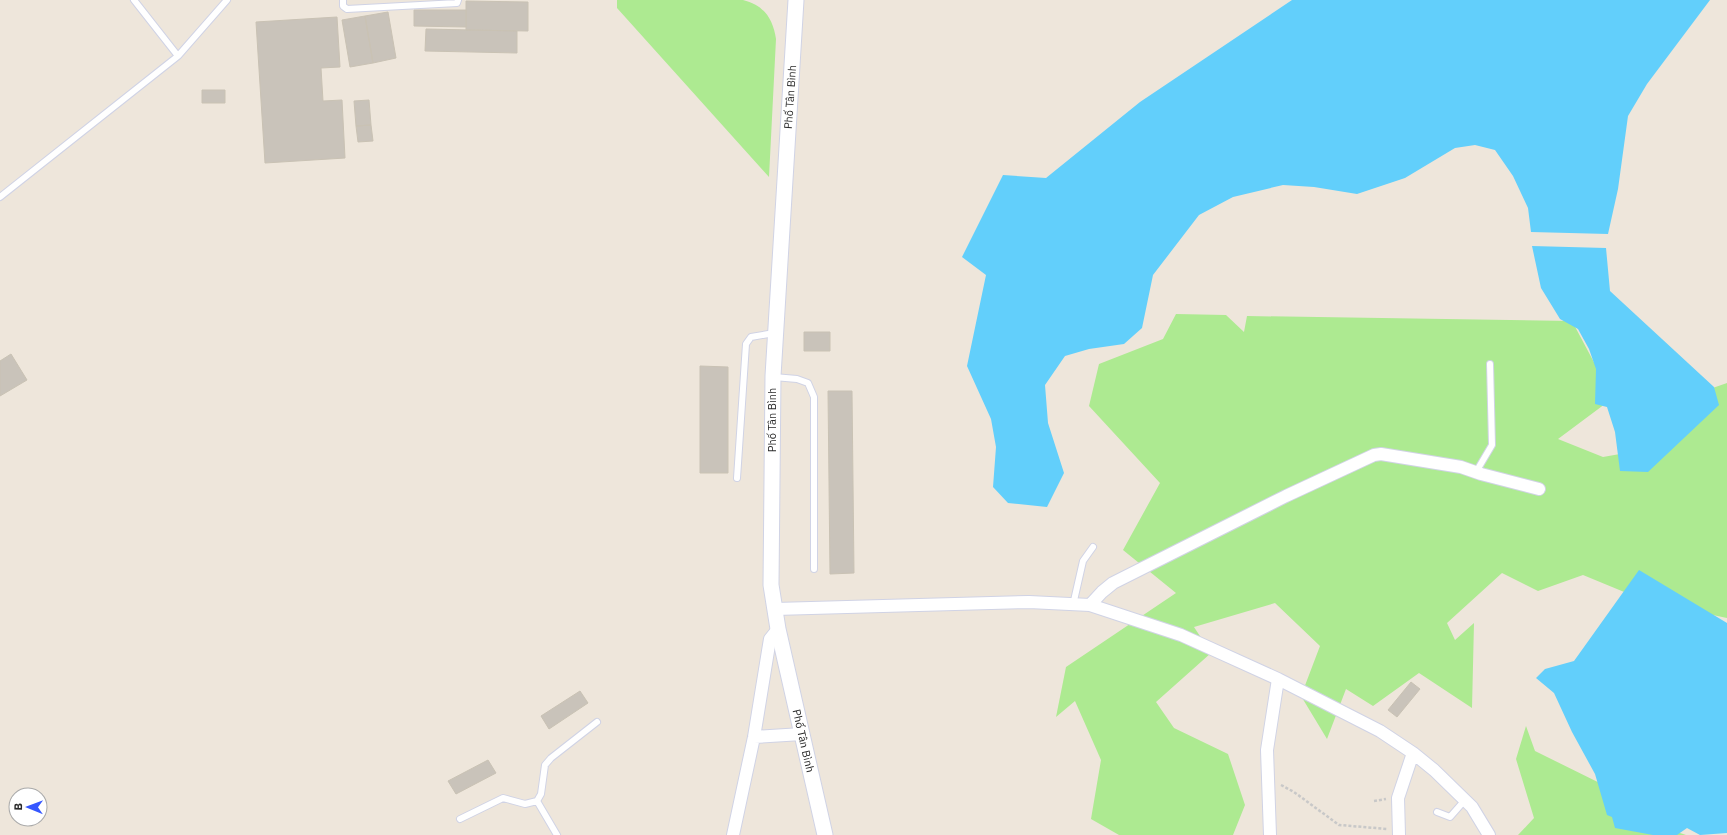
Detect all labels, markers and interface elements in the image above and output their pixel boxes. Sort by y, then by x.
street label: Phố Tân Bình [781,64,799,130]
street label: Phố Tân Bình [765,388,779,452]
street label: Phố Tân Bình [790,708,818,774]
north arrow [8,787,48,827]
text: B [11,803,25,811]

